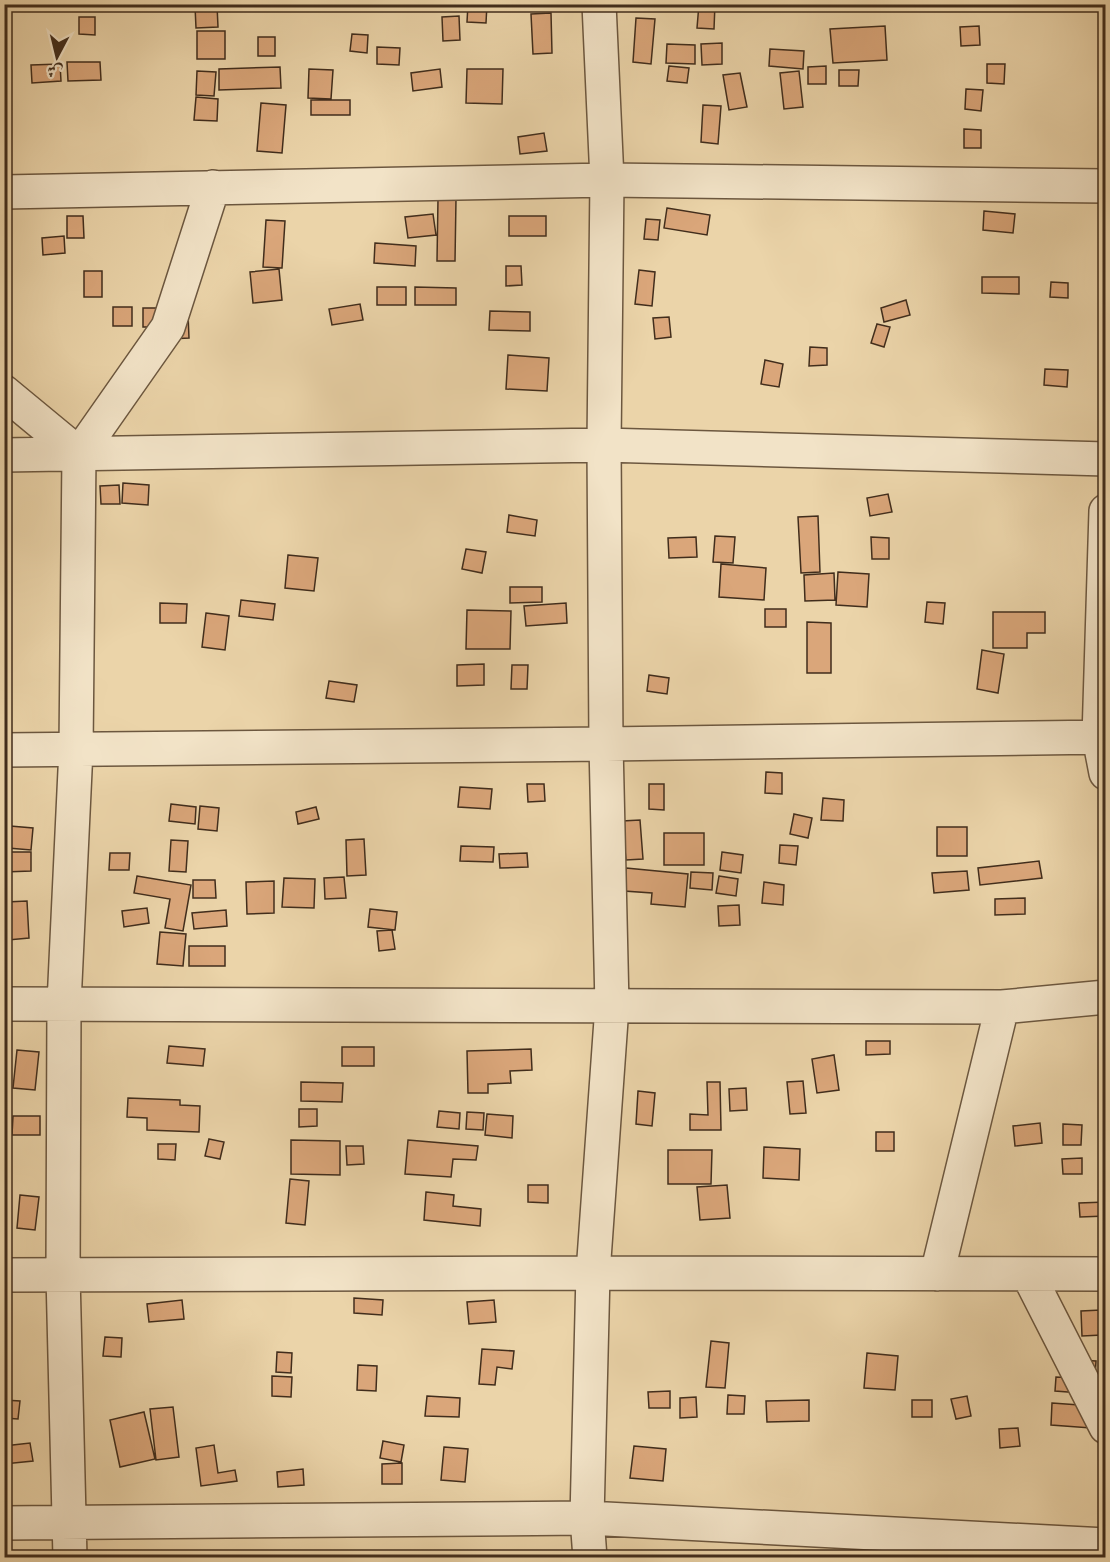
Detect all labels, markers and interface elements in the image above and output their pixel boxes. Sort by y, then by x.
north arrow [27,27,87,87]
text: ش [46,61,64,83]

